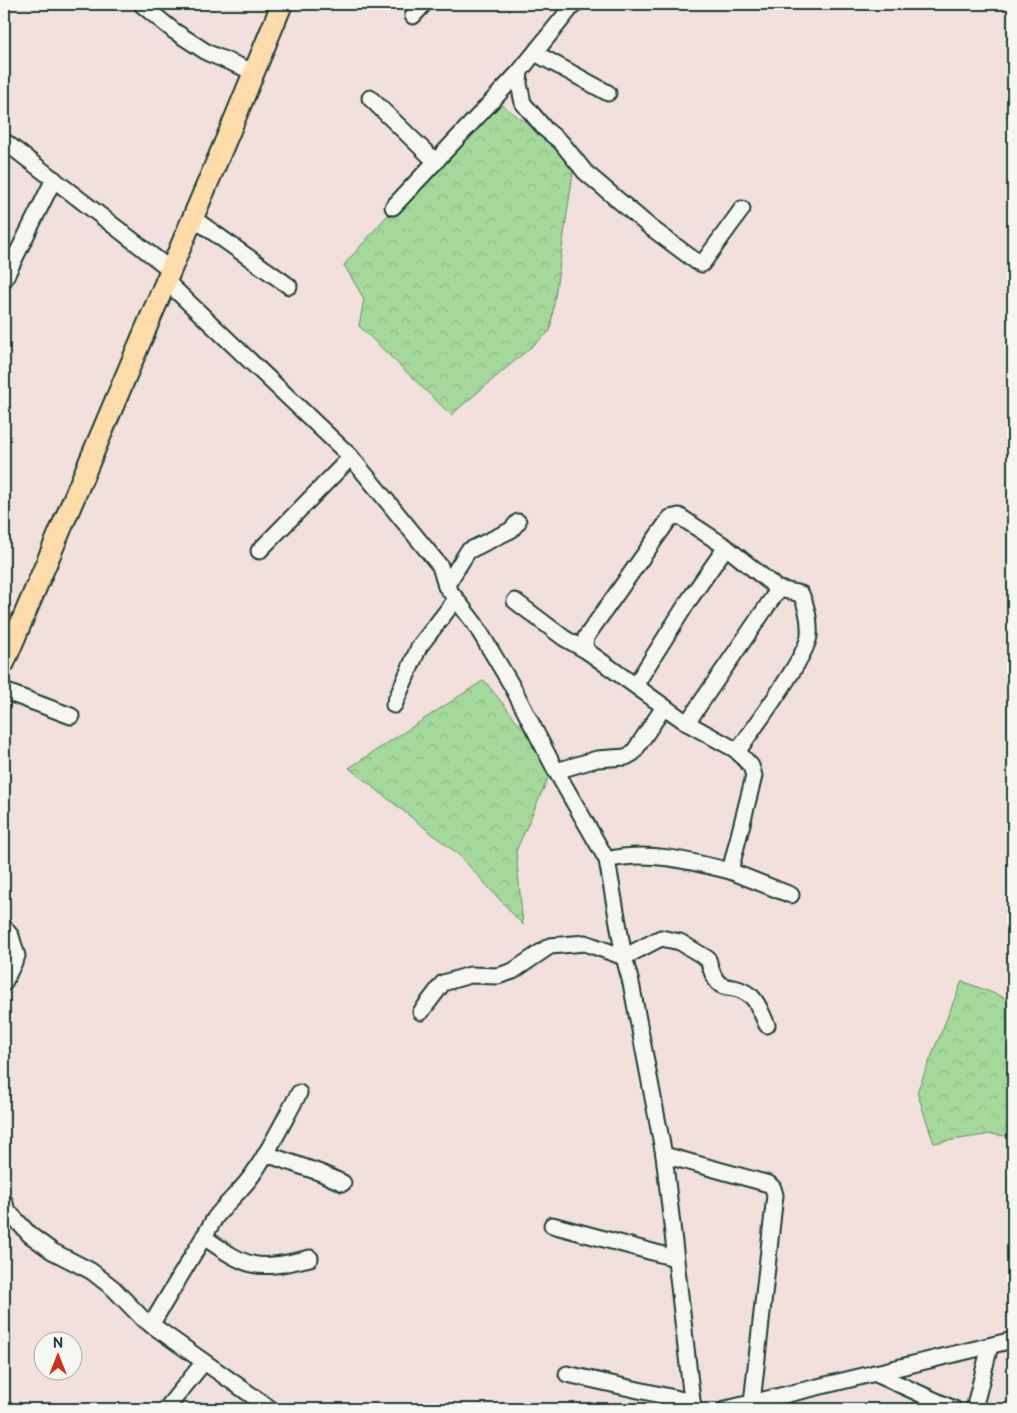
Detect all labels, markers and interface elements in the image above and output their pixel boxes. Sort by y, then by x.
north arrow [32,1330,82,1380]
text: N [53,1335,63,1352]

